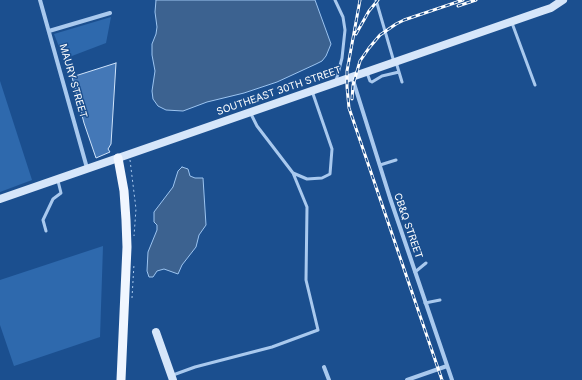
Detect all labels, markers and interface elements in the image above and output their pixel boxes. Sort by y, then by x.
street label: MAURY STREET [57,42,89,120]
street label: SOUTHEAST 30TH STREET [215,64,343,118]
street label: CB&Q STREET [391,192,425,260]

